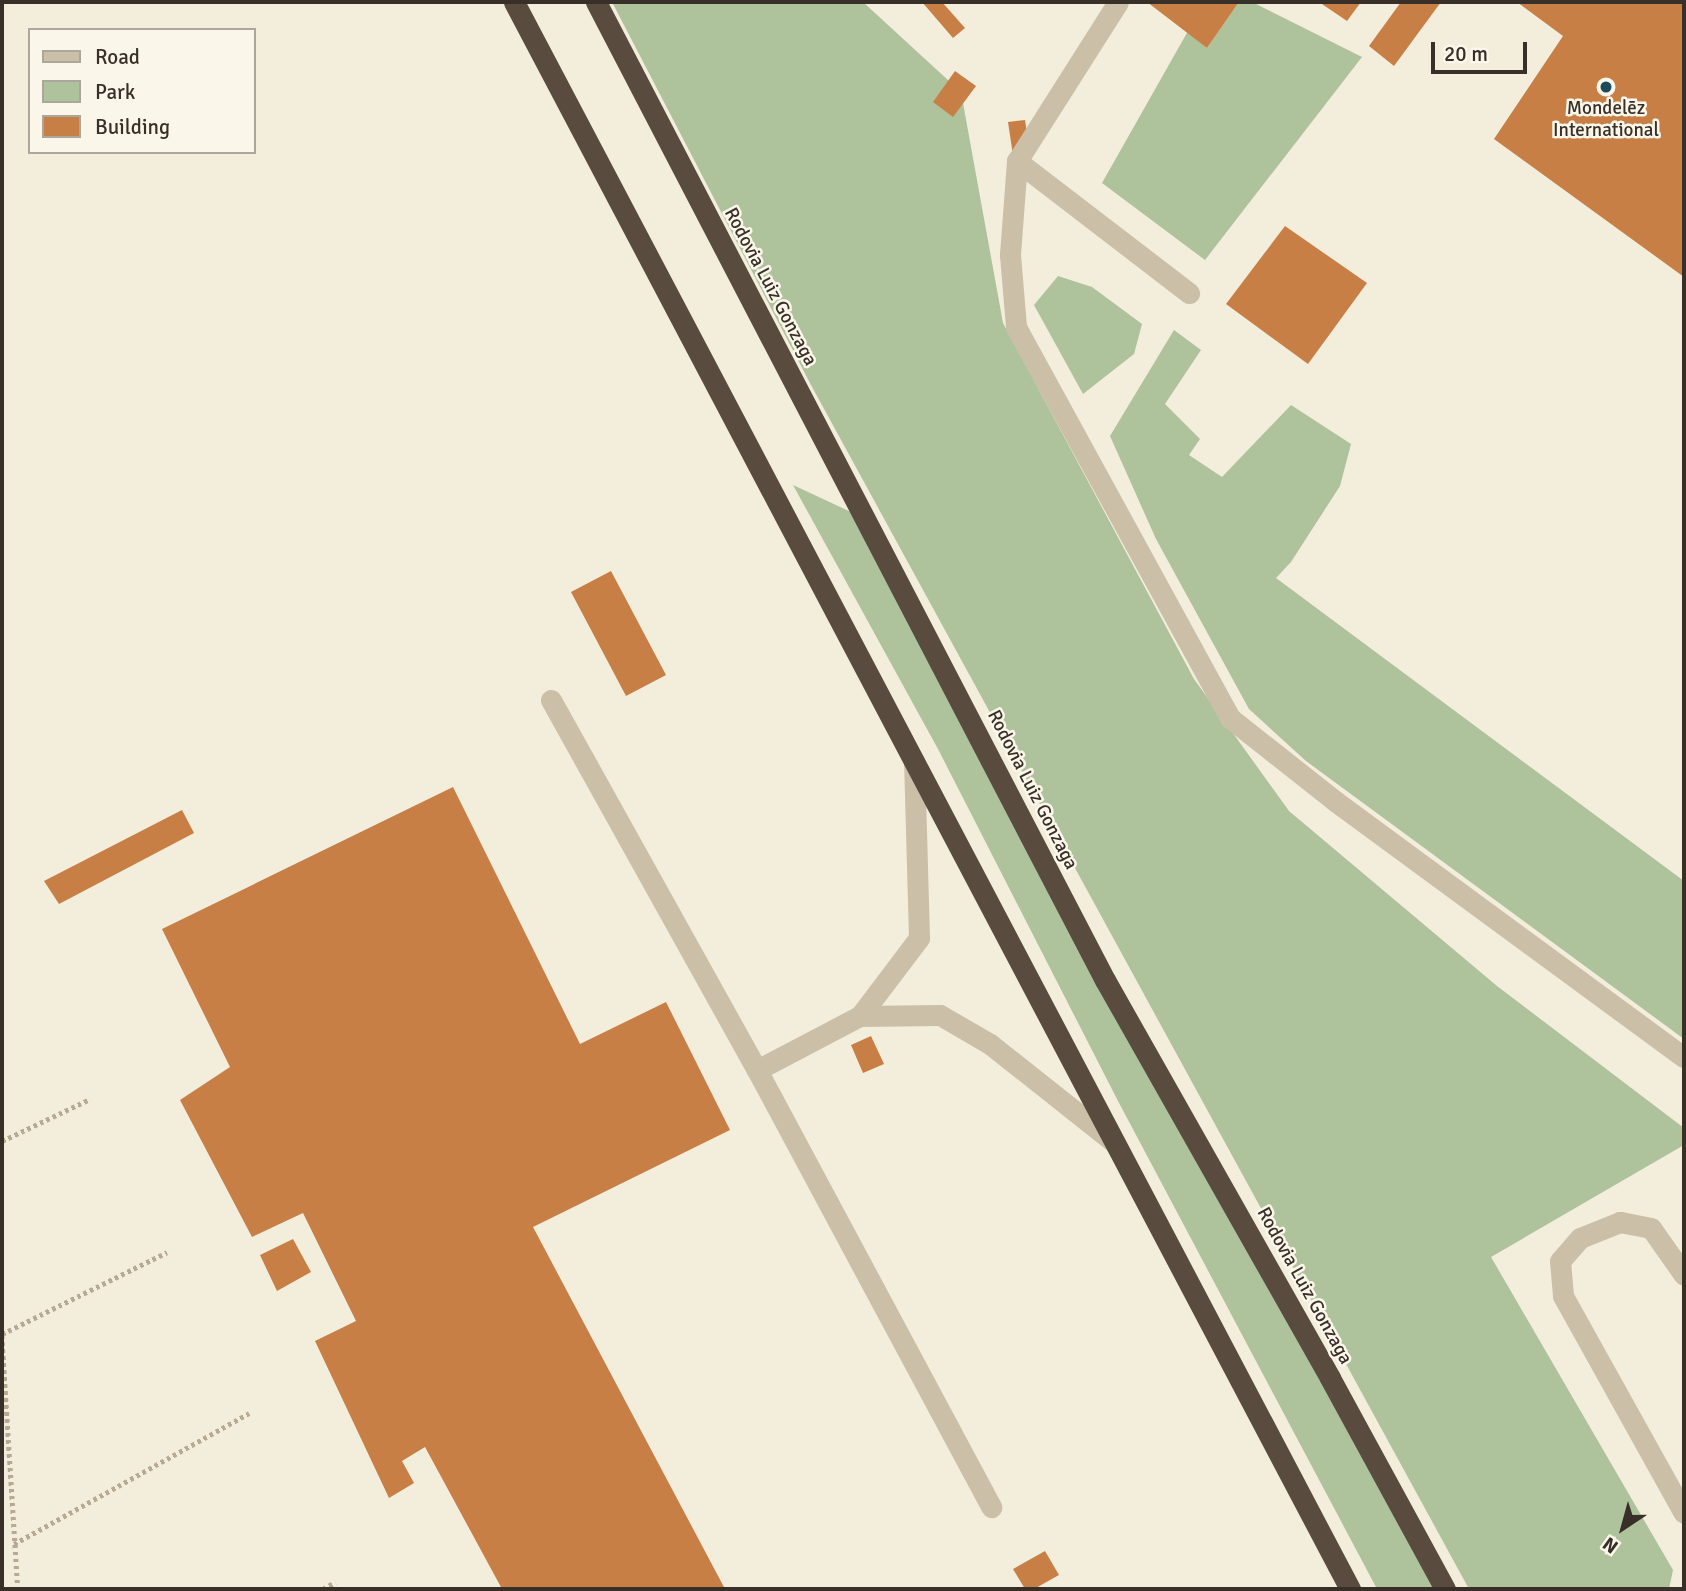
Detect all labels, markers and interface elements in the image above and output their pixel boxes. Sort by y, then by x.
legend [28,28,256,154]
scale bar [1434,28,1530,72]
text: 20 m [1444,41,1488,67]
text: Road [95,44,140,70]
text: Park [95,79,135,105]
marker: Mondelēz International [1598,79,1614,95]
place label: Mondelēz International [1553,98,1659,142]
text: Building [95,114,170,140]
street label: Rodovia Luiz Gonzaga [719,204,821,370]
street label: Rodovia Luiz Gonzaga [982,706,1082,874]
street label: Rodovia Luiz Gonzaga [1251,1204,1357,1368]
north arrow [1588,1493,1658,1563]
text: N [1598,1531,1623,1559]

